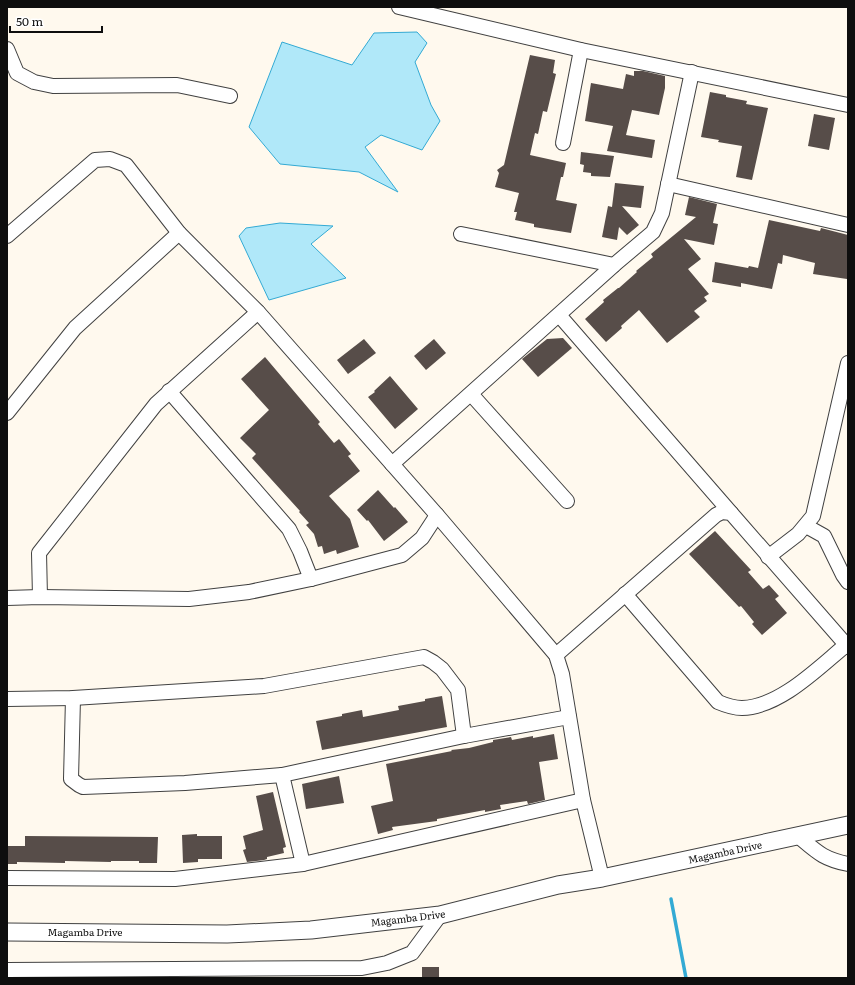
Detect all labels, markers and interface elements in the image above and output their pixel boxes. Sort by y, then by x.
scale bar [10,8,102,34]
text: 50 m [16,12,43,30]
street label: Magamba Drive [687,836,763,867]
street label: Magamba Drive [370,905,446,930]
street label: Magamba Drive [47,924,123,939]

